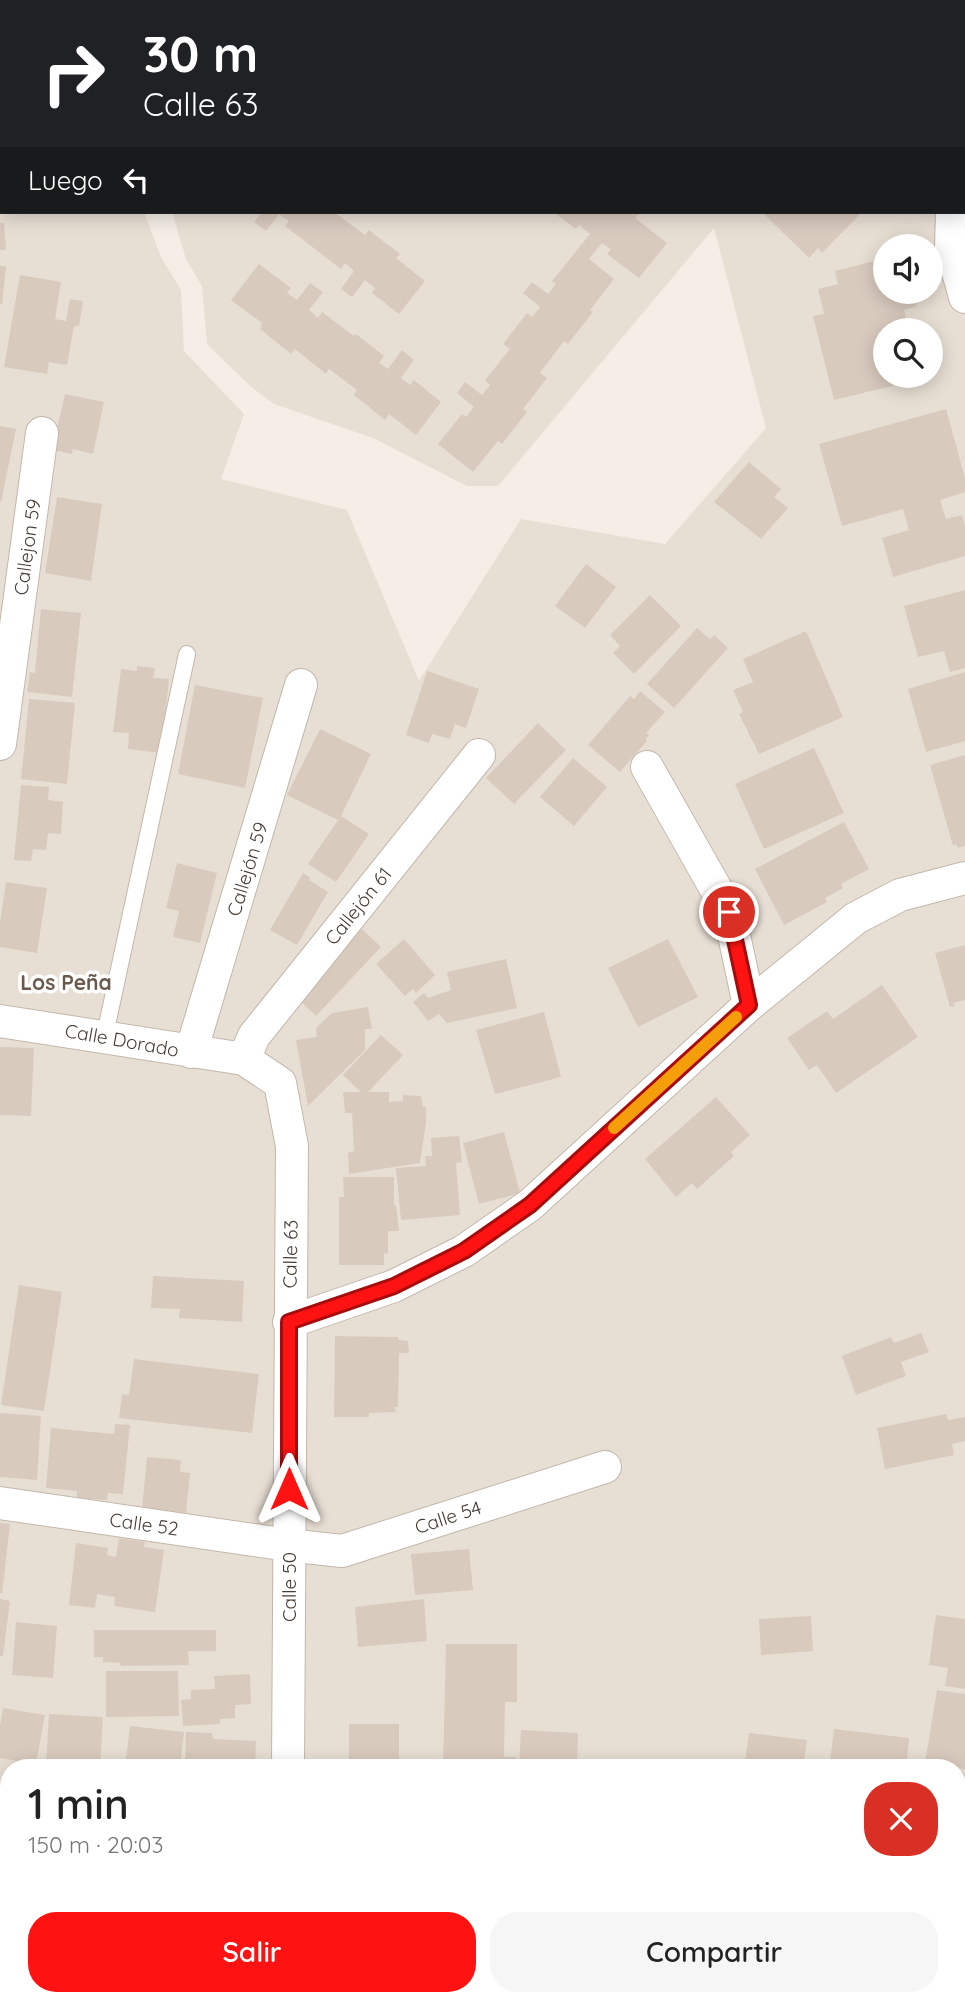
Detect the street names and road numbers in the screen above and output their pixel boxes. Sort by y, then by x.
street label: Callejon 59 [8,497,46,597]
street label: Callejón 59 [221,819,273,919]
street label: Callejón 61 [319,862,397,950]
street label: Calle Dorado [63,1018,181,1062]
street label: Calle 63 [277,1220,303,1288]
street label: Calle 54 [412,1495,484,1539]
street label: Calle 52 [108,1507,180,1541]
street label: Calle 50 [277,1552,301,1622]

